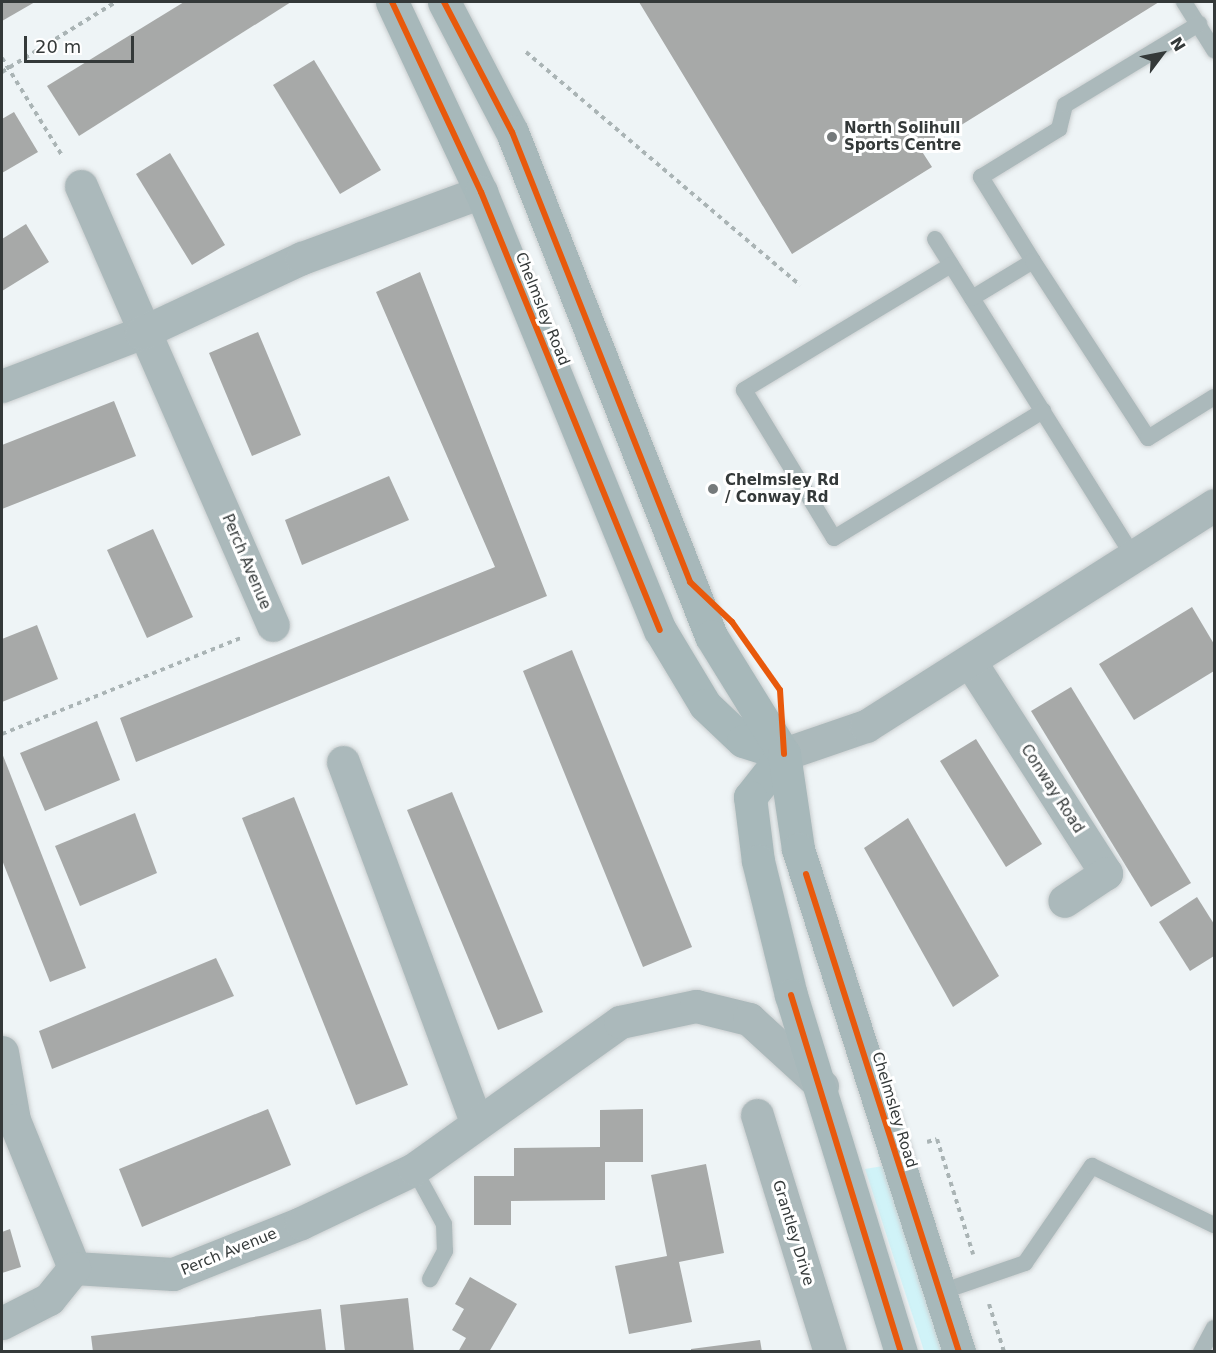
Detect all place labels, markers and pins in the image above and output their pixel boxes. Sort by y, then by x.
place label: North Solihull Sports Centre [844,119,961,154]
marker: North Solihull Sports Centre [825,130,839,144]
place label: Chelmsley Rd / Conway Rd [725,471,839,506]
marker: Chelmsley Rd / Conway Rd [706,482,720,496]

